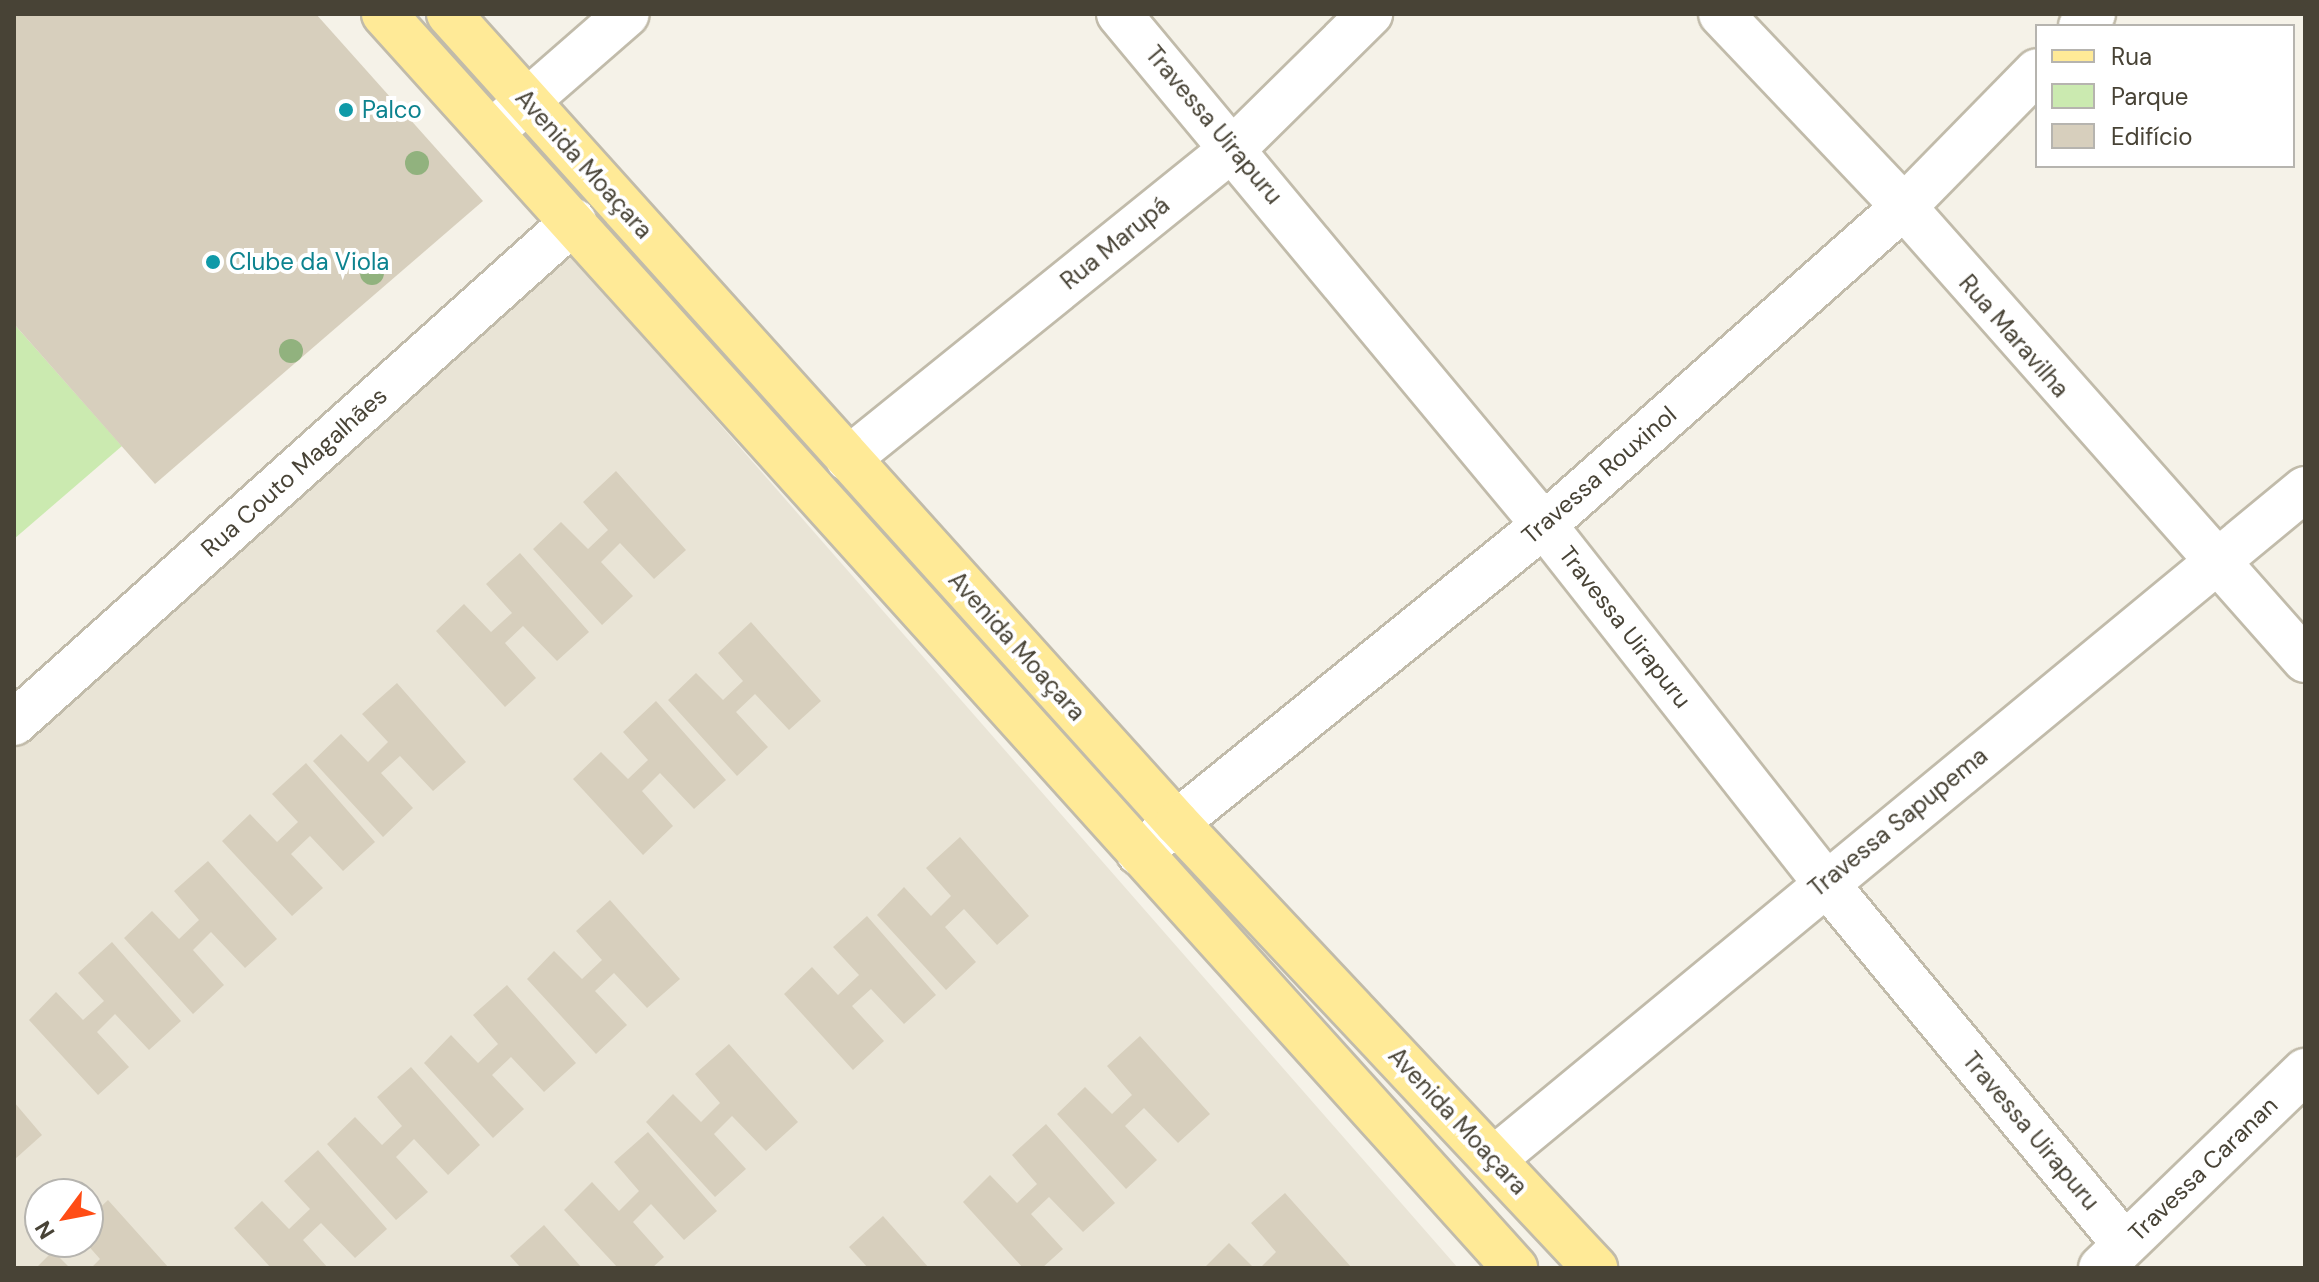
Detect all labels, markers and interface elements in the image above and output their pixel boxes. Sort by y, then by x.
legend [2035,24,2295,168]
street label: Travessa Uirapuru [1139,40,1289,210]
text: Rua [2111,41,2152,72]
text: Parque [2111,81,2188,112]
street label: Avenida Moaçara [510,84,658,244]
place label: Palco [362,96,422,124]
marker: Palco [337,101,355,119]
text: Edifício [2111,121,2193,152]
street label: Rua Marupá [1055,190,1175,296]
place label: Clube da Viola [229,248,389,276]
marker: Clube da Viola [204,253,222,271]
street label: Rua Maravilha [1953,269,2075,403]
street label: Rua Couto Magalhães [195,381,393,563]
street label: Travessa Rouxinol [1516,400,1682,550]
street label: Travessa Uirapuru [1553,540,1697,714]
street label: Avenida Moaçara [943,566,1091,726]
street label: Travessa Sapupema [1803,741,1993,903]
street label: Avenida Moaçara [1382,1041,1534,1201]
street label: Travessa Uirapuru [1956,1046,2106,1216]
street label: Travessa Caranan [2123,1091,2283,1247]
north arrow [24,1178,104,1258]
text: N [28,1215,61,1244]

